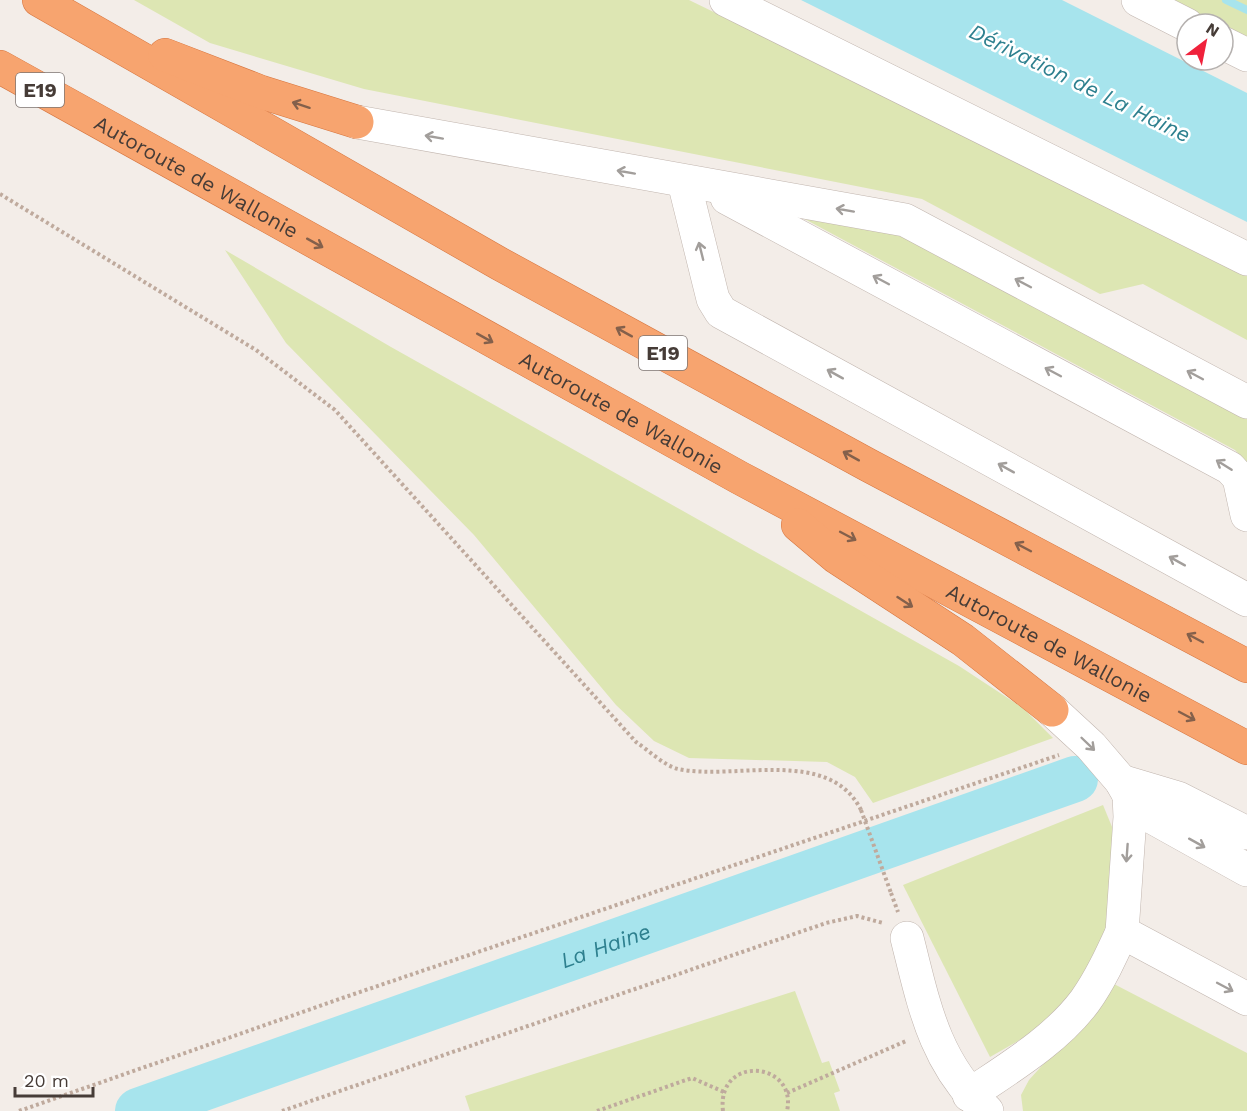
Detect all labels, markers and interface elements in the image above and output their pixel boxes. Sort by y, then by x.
north arrow [1175,12,1235,72]
water label: Dérivation de La Haine [965,19,1195,147]
text: N [1203,19,1223,41]
road number: E19 [16,73,64,107]
one-way arrow [292,98,311,109]
street label: Autoroute de Wallonie [90,110,303,243]
one-way arrow [425,131,445,142]
one-way arrow [617,166,636,177]
one-way arrow [835,204,855,215]
one-way arrow [306,237,323,249]
one-way arrow [694,241,706,260]
one-way arrow [872,274,890,285]
one-way arrow [1015,277,1032,289]
one-way arrow [616,326,634,337]
one-way arrow [477,332,494,344]
road number: E19 [639,336,687,370]
street label: Autoroute de Wallonie [515,346,728,479]
one-way arrow [1044,366,1062,377]
one-way arrow [827,368,844,380]
one-way arrow [1187,369,1205,380]
one-way arrow [843,450,860,462]
one-way arrow [1216,458,1233,470]
one-way arrow [998,462,1015,474]
one-way arrow [838,531,856,542]
one-way arrow [1015,541,1032,553]
one-way arrow [1169,555,1186,567]
street label: Autoroute de Wallonie [942,578,1156,708]
one-way arrow [896,595,913,608]
one-way arrow [1187,632,1205,643]
one-way arrow [1177,711,1195,722]
one-way arrow [1081,737,1096,751]
one-way arrow [1188,838,1206,849]
one-way arrow [1122,843,1133,863]
water label: La Haine [557,918,654,973]
one-way arrow [1215,982,1233,993]
scale bar [15,1060,93,1098]
text: 20 m [24,1070,69,1091]

